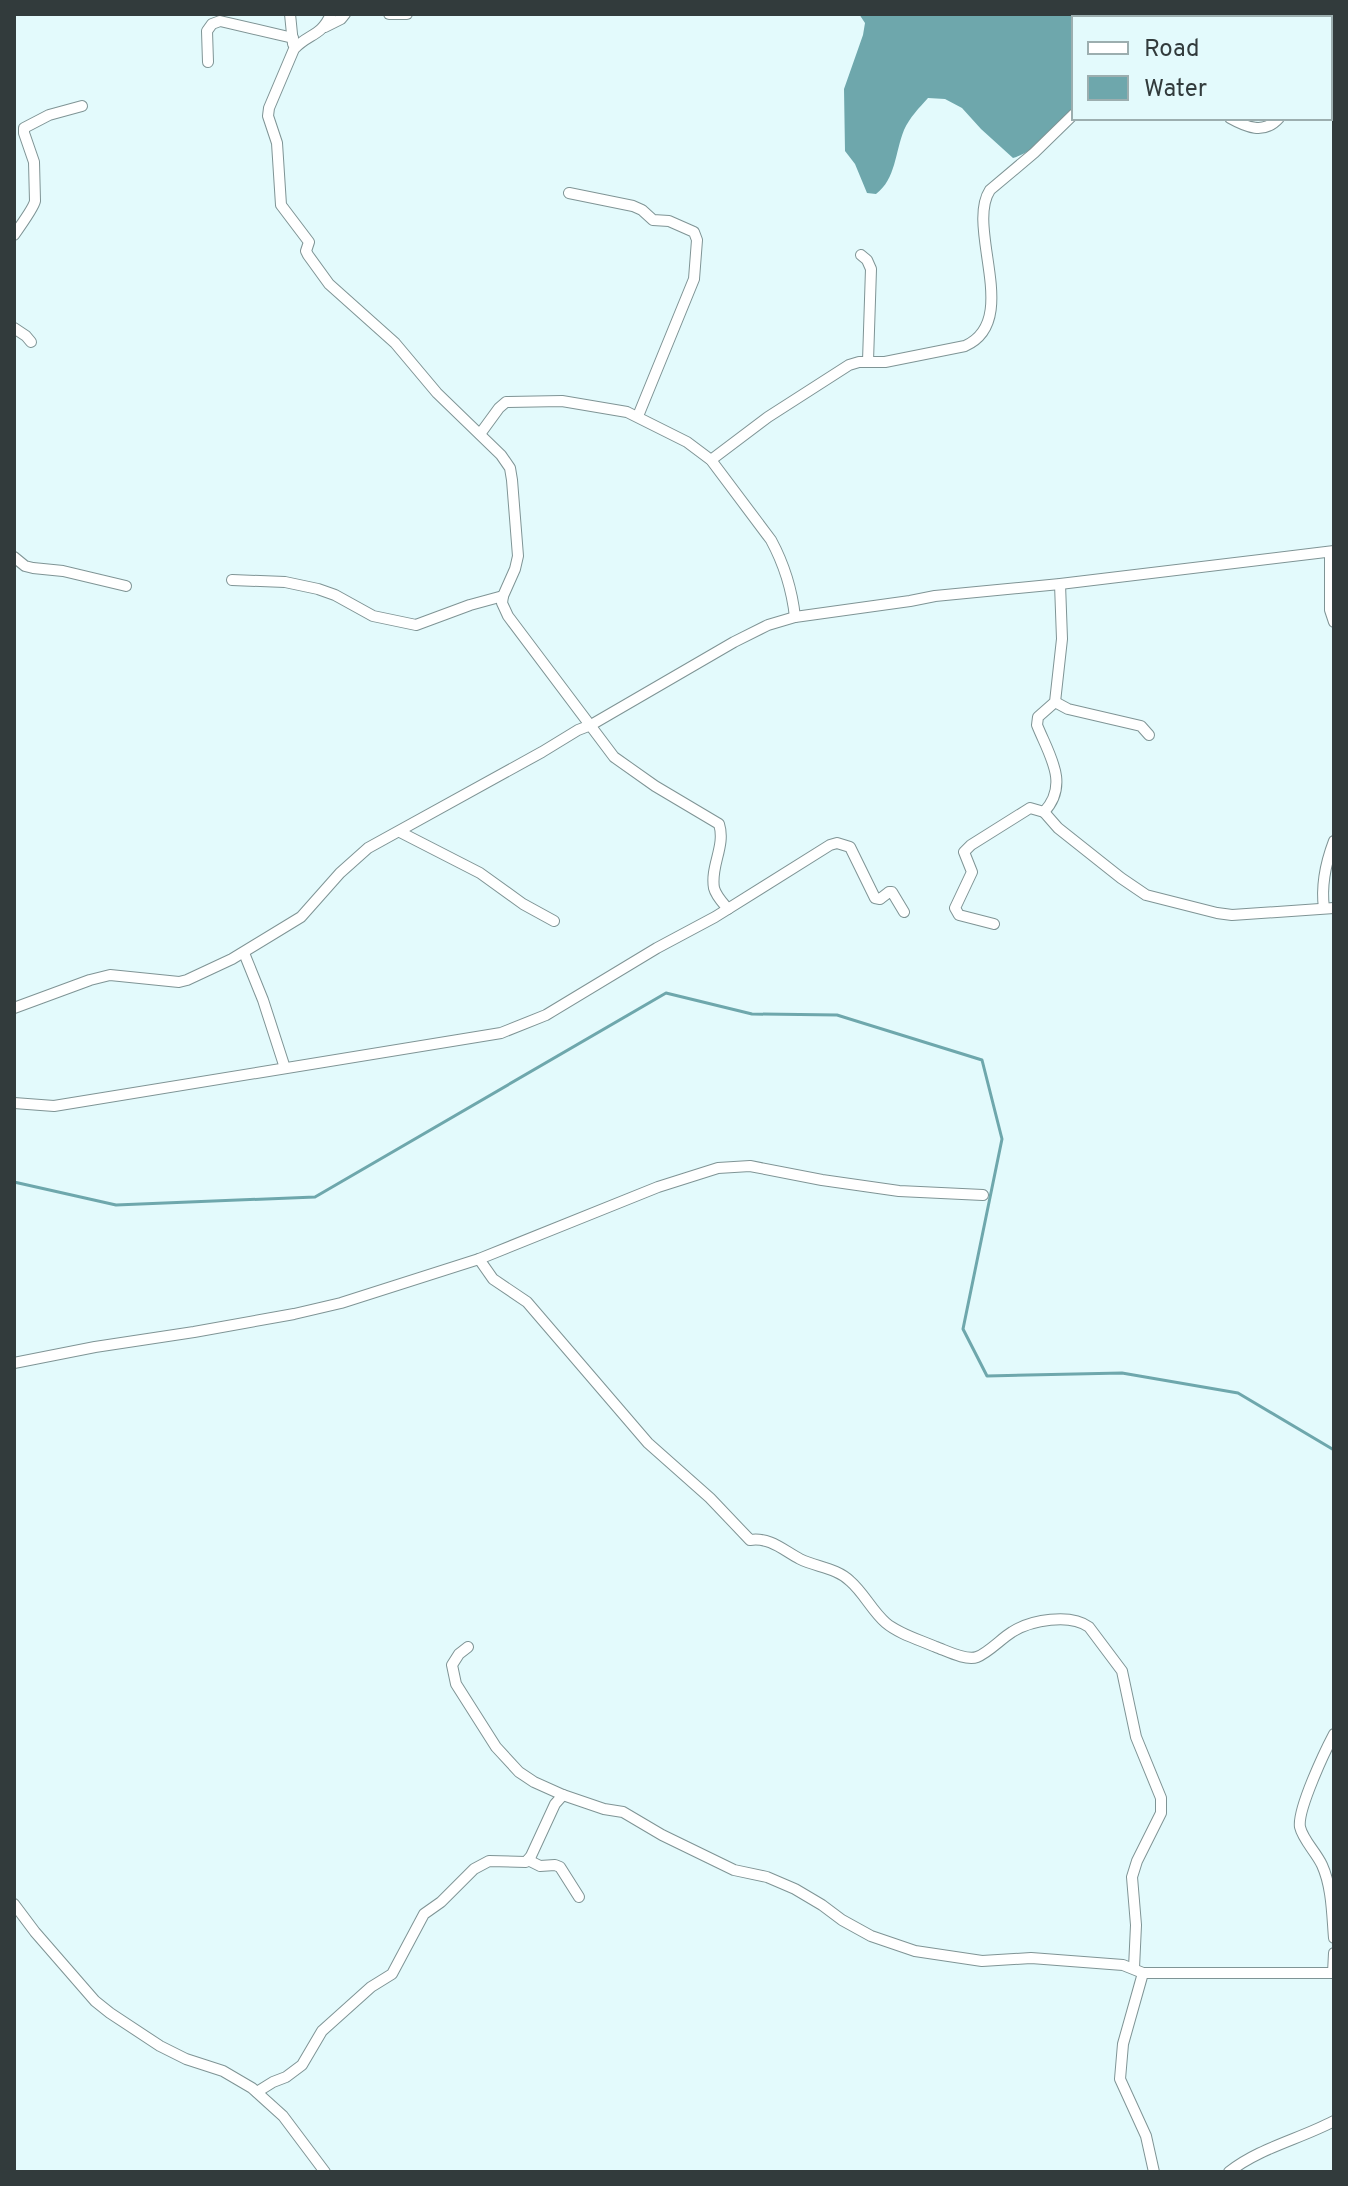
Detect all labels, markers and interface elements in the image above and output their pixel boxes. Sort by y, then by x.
legend [1072,16,1332,120]
text: Road [1144,35,1200,65]
text: Water [1144,75,1207,105]

